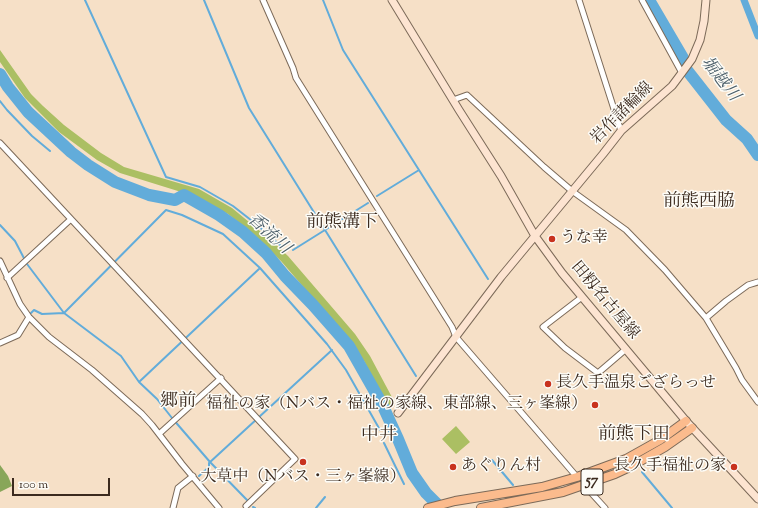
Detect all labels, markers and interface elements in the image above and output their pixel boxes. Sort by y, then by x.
water label: 堀越川 [695,54,743,106]
street label: 岩作諸輪線 [588,79,658,149]
district label: 前熊西脇 [663,192,735,214]
water label: 香流川 [242,210,294,260]
district label: 前熊溝下 [306,213,378,235]
place label: うな幸 [560,229,608,249]
marker: うな幸 [547,234,557,244]
street label: 田籾名古屋線 [566,258,642,344]
place label: 長久手温泉ござらっせ [556,374,716,394]
marker: 長久手温泉ござらっせ [543,379,553,389]
district label: 郷前 [160,392,196,414]
place label: 福祉の家（Nバス・福祉の家線、東部線、三ヶ峯線） [206,395,587,415]
marker: 福祉の家（Nバス・福祉の家線、東部線、三ヶ峯線） [590,400,600,410]
district label: 前熊下田 [598,425,670,447]
district label: 中井 [361,426,397,448]
marker: 大草中（Nバス・三ヶ峯線） [298,457,308,467]
place label: あぐりん村 [461,457,541,477]
place label: 長久手福祉の家 [614,457,726,477]
marker: あぐりん村 [448,462,458,472]
marker: 長久手福祉の家 [729,462,739,472]
place label: 大草中（Nバス・三ヶ峯線） [201,468,405,488]
road number: 57 [581,469,603,495]
scale bar [14,470,112,496]
text: 100 m [19,476,48,494]

